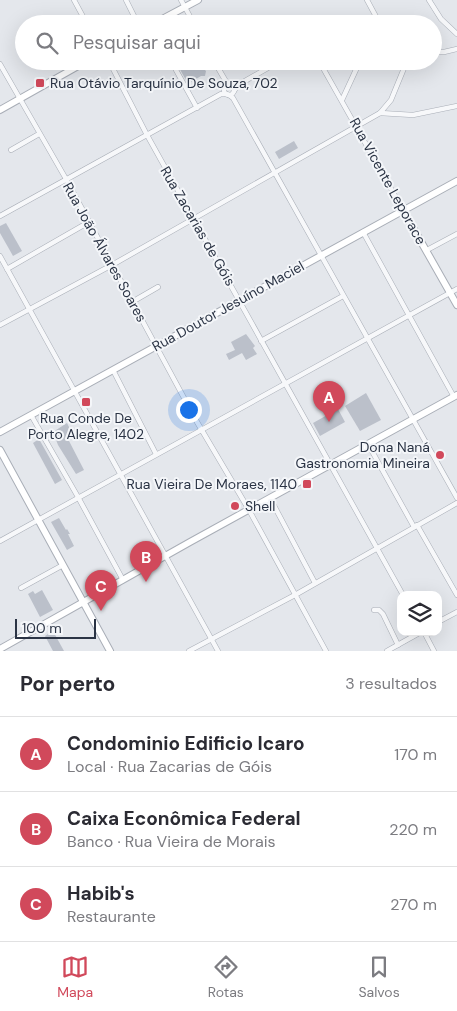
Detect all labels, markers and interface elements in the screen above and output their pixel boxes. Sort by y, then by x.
search box [15,15,442,70]
icon: search [33,29,61,57]
text: Pesquisar aqui [73,30,201,55]
place label: Rua Otávio Tarquínio De Souza, 702 [50,74,278,92]
marker: Rua Otávio Tarquínio De Souza, 702 [34,77,46,89]
street label: Rua Vicente Leporace [346,114,430,248]
street label: Rua Zacarias de Góis [156,163,240,289]
street label: Rua João Álvares Soares [59,179,151,325]
street label: Rua Doutor Jesuíno Maciel [149,257,307,355]
pin: A [313,381,345,422]
marker: Rua Conde De Porto Alegre, 1402 [80,396,92,408]
your location [176,397,202,423]
place label: Rua Conde De Porto Alegre, 1402 [28,409,144,443]
place label: Dona Naná Gastronomia Mineira [296,438,430,472]
marker: Dona Naná Gastronomia Mineira [434,449,446,461]
place label: Rua Vieira De Moraes, 1140 [127,475,297,493]
marker: Rua Vieira De Moraes, 1140 [301,478,313,490]
place label: Shell [245,497,275,515]
marker: Shell [229,500,241,512]
pin: B [130,541,162,582]
pin: C [85,570,117,611]
map controls [397,591,442,636]
button: layers [397,591,442,636]
scale bar [15,616,96,639]
text: 100 m [22,619,62,637]
text: Por perto [20,670,115,698]
text: 3 resultados [345,673,437,694]
text: Condominio Edificio Icaro [67,731,305,756]
text: A [30,744,42,765]
text: 170 m [394,744,437,765]
text: Local · Rua Zacarias de Góis [67,756,272,777]
text: Caixa Econômica Federal [67,806,301,831]
text: B [31,819,41,840]
text: 220 m [389,819,437,840]
text: Banco · Rua Vieira de Morais [67,831,276,852]
text: Habib's [67,881,135,906]
text: C [30,894,42,915]
text: 270 m [390,894,437,915]
text: Restaurante [67,906,156,927]
tab: Mapa [57,953,93,1001]
tab: Rotas [208,953,244,1001]
tab: Salvos [358,953,400,1001]

